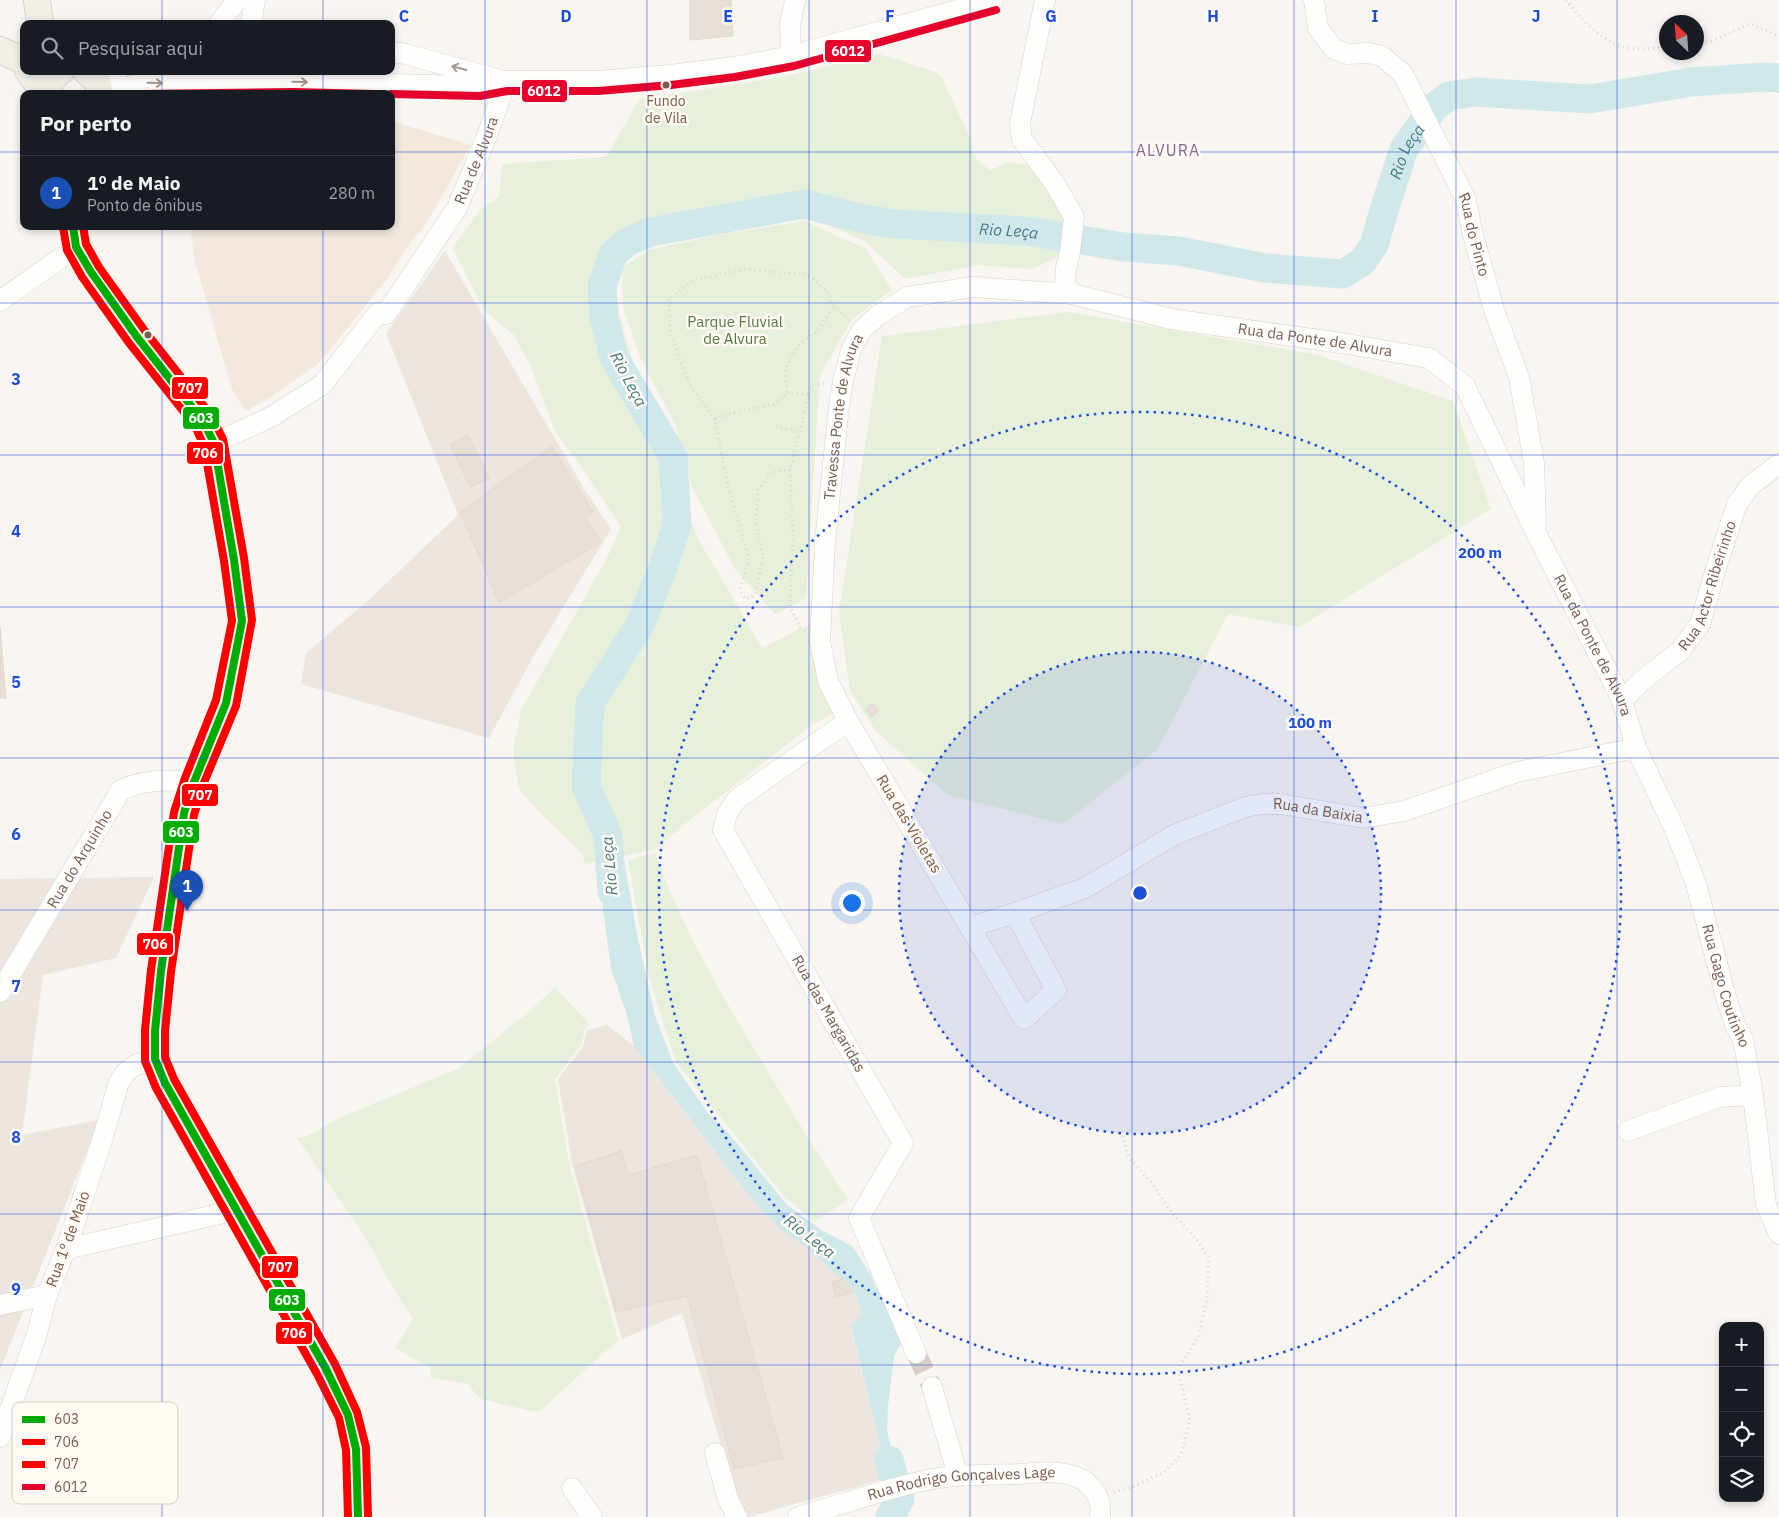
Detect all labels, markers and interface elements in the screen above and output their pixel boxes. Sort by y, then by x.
text: C [399,6,409,26]
text: D [560,6,572,26]
text: E [723,6,733,26]
text: F [885,6,895,26]
text: G [1045,6,1057,26]
text: H [1207,6,1219,26]
text: I [1372,6,1379,26]
text: J [1532,6,1540,26]
north arrow [1659,15,1704,60]
search box [20,20,395,75]
icon: search [38,34,66,62]
text: Pesquisar aqui [78,36,203,60]
line badge: 6012 [824,39,872,63]
text: 6012 [831,42,865,60]
one-way arrow [451,63,467,73]
one-way arrow [146,78,162,88]
one-way arrow [292,78,308,87]
line badge: 6012 [521,79,568,103]
marker: Fundo de Vila [661,80,671,90]
text: 6012 [527,82,561,100]
place label: Fundo de Vila [645,92,688,127]
text: Por perto [40,109,132,137]
street label: Rua de Alvura [450,114,502,207]
water label: Rio Leça [1385,120,1429,182]
district label: ALVURA [1136,140,1200,160]
text: 1º de Maio [87,171,180,195]
text: 1 [51,183,61,203]
text: 280 m [328,183,375,203]
street label: Rua do Pinto [1455,189,1494,278]
text: Ponto de ônibus [87,195,203,215]
water label: Rio Leça [979,219,1040,243]
park label: Parque Fluvial de Alvura [687,312,783,348]
street label: Rua da Ponte de Alvura [1237,319,1394,361]
unlabelled marker [143,330,153,340]
street label: Travessa Ponte de Alvura [819,330,867,501]
water label: Rio Leça [606,348,652,410]
text: 3 [11,369,21,389]
line badge: 707 [171,376,209,400]
text: 707 [177,379,203,397]
line badge: 603 [182,406,220,430]
text: 603 [188,409,214,427]
line badge: 706 [186,441,224,465]
text: 706 [192,444,218,462]
street label: Rua Actor Ribeirinho [1674,518,1740,654]
text: 4 [11,521,21,541]
text: 200 m [1458,543,1502,562]
street label: Rua da Ponte de Alvura [1550,571,1636,718]
text: 5 [11,672,21,692]
text: 100 m [1288,713,1332,732]
street label: Rua das Violetas [873,771,946,876]
line badge: 707 [181,783,219,807]
text: 707 [187,786,213,804]
street label: Rua da Baixia [1273,794,1364,827]
street label: Rua do Arquinho [42,806,116,912]
line badge: 603 [162,820,200,844]
text: 603 [168,823,194,841]
text: 6 [11,824,21,844]
water label: Rio Leça [596,835,622,897]
pin: 1 [171,870,203,911]
centre of rings [1131,884,1149,902]
your location [839,890,865,916]
street label: Rua Gago Coutinho [1698,922,1754,1049]
line badge: 706 [136,932,174,956]
text: 706 [142,935,168,953]
street label: Rua das Margaridas [788,951,870,1075]
text: 7 [11,976,21,996]
text: 8 [11,1127,21,1147]
street label: Rua 1º de Maio [41,1188,94,1290]
water label: Rio Leça [780,1210,840,1262]
line badge: 707 [261,1255,299,1279]
text: 707 [267,1258,293,1276]
text: 9 [11,1279,21,1299]
line badge: 603 [268,1288,306,1312]
text: 603 [274,1291,300,1309]
line badge: 706 [275,1321,313,1345]
map controls [1719,1322,1764,1502]
button: + [1719,1322,1764,1367]
text: 706 [281,1324,307,1342]
button: − [1719,1367,1764,1412]
legend [12,1402,178,1504]
text: 603 [54,1410,79,1428]
button: locate [1719,1412,1764,1457]
text: 706 [54,1433,79,1451]
text: 707 [54,1455,79,1473]
button: layers [1719,1457,1764,1502]
street label: Rua Rodrigo Gonçalves Lage [865,1462,1056,1504]
text: 6012 [54,1478,88,1496]

